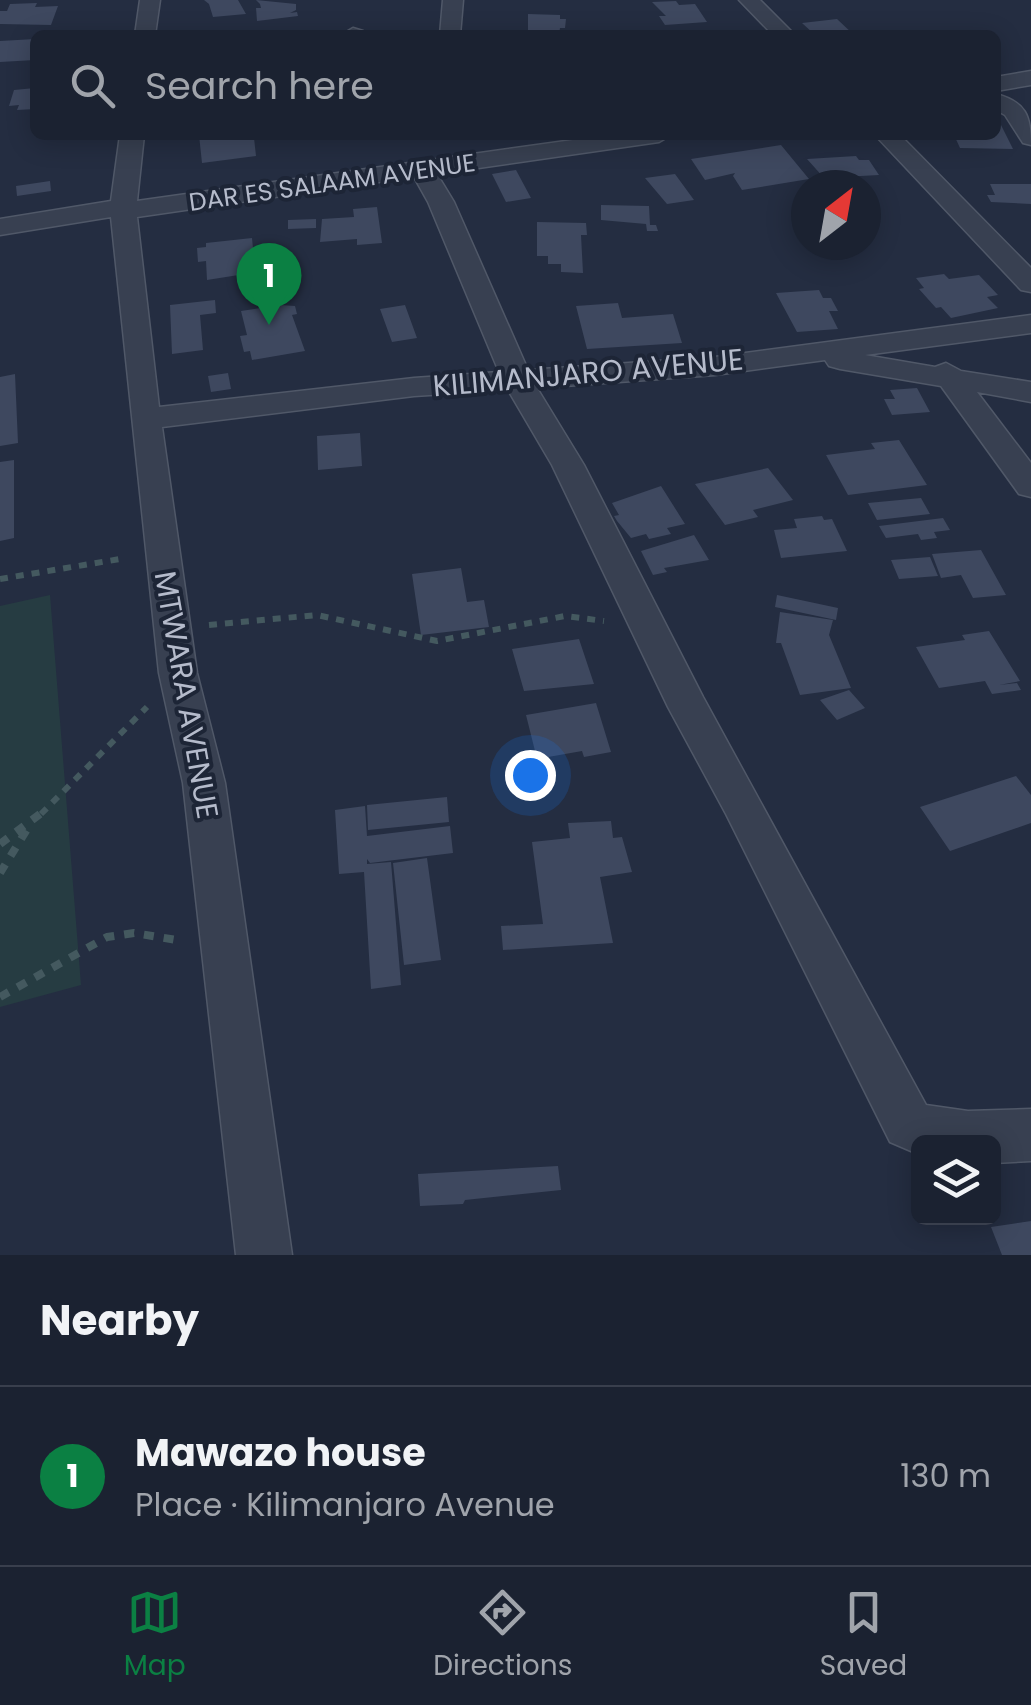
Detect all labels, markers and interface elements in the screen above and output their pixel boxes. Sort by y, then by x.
search box [30,30,1001,140]
icon: search [65,58,120,113]
text: Search here [145,59,374,112]
street label: DAR ES SALAAM AVENUE [187,145,477,220]
north arrow [791,170,881,260]
pin: 1 [236,242,302,325]
street label: KILIMANJARO AVENUE [431,338,745,407]
street label: MTWARA AVENUE [144,568,229,822]
your location [505,750,556,801]
map controls [911,1135,1001,1225]
button: layers [911,1135,1001,1225]
text: Nearby [40,1291,199,1350]
text: Mawazo house [135,1426,426,1479]
text: 1 [66,1453,79,1498]
text: 130 m [900,1453,991,1498]
text: Place · Kilimanjaro Avenue [135,1482,555,1527]
tab: Map [124,1585,186,1687]
tab: Directions [433,1585,572,1687]
tab: Saved [820,1585,907,1687]

